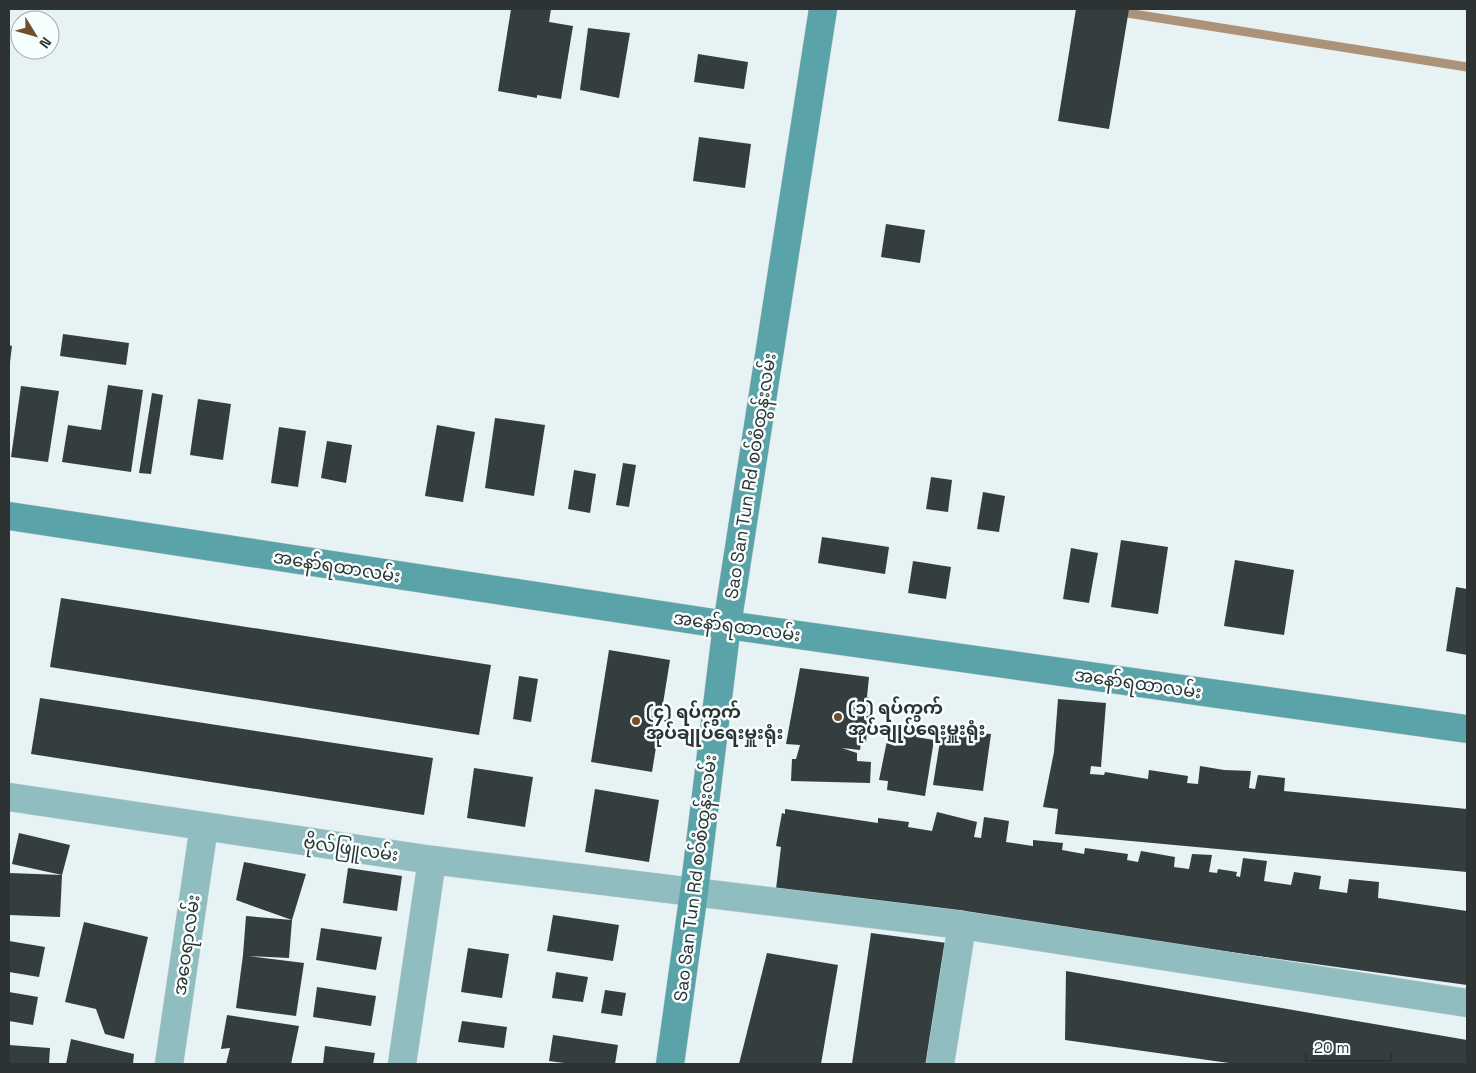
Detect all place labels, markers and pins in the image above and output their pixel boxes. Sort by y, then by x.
place label: (၁) ရပ်ကွက် အုပ်ချုပ်ရေးမှူးရုံး [848,696,985,744]
place label: (၄) ရပ်ကွက် အုပ်ချုပ်ရေးမှူးရုံး [646,700,783,748]
marker: (၁) ရပ်ကွက် အုပ်ချုပ်ရေးမှူးရုံး [832,711,844,723]
marker: (၄) ရပ်ကွက် အုပ်ချုပ်ရေးမှူးရုံး [630,715,642,727]

